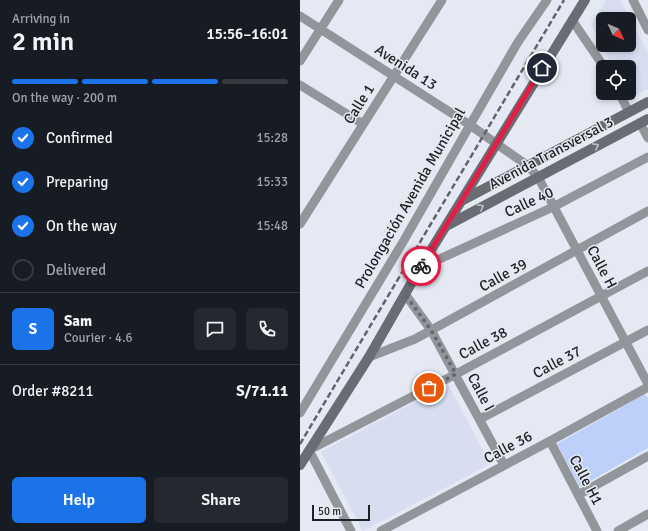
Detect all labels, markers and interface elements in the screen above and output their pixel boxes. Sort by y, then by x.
text: Arriving in [12,11,70,27]
north arrow [596,12,636,52]
map controls [596,12,636,100]
text: 15:56–16:01 [207,25,288,43]
text: 2 min [12,26,74,58]
street label: Avenida 13 [372,40,440,94]
pin [525,51,559,85]
icon: home [531,57,553,79]
button: locate [596,60,636,100]
street label: Calle 1 [340,81,378,127]
text: On the way · 200 m [12,90,117,106]
street label: Prolongación Avenida Municipal [351,104,469,292]
street label: Avenida Transversal 3 [486,113,616,193]
icon: check [12,127,34,149]
text: Confirmed [46,129,113,147]
text: 15:28 [256,130,288,146]
one-way arrow [592,144,599,151]
icon: check [12,171,34,193]
text: Preparing [46,173,109,191]
text: 15:33 [256,174,288,190]
street label: Calle 40 [502,183,556,221]
one-way arrow [477,205,484,212]
icon: check [12,215,34,237]
text: On the way [46,217,117,235]
text: 15:48 [256,218,288,234]
street label: Calle H [583,242,621,292]
courier [401,246,441,286]
icon: bike [410,255,432,277]
street label: Calle 39 [476,255,530,295]
text: Delivered [46,261,106,279]
button: chat [194,308,236,350]
button: phone [246,308,288,350]
text: Sam [64,312,92,330]
text: S [29,320,37,338]
street label: Calle 38 [456,323,510,363]
text: Courier · 4.6 [64,330,133,346]
street label: Calle 37 [530,342,584,382]
street label: Calle I [464,370,498,414]
pin [412,371,446,405]
icon: bag [418,377,440,399]
text: Order #8211 [12,382,94,400]
text: S/71.11 [236,382,288,400]
street label: Calle 36 [481,427,535,467]
street label: Calle H1 [565,452,607,508]
button: Help [12,477,146,523]
button: Share [154,477,288,523]
scale bar [312,503,370,522]
text: 50 m [318,505,341,518]

